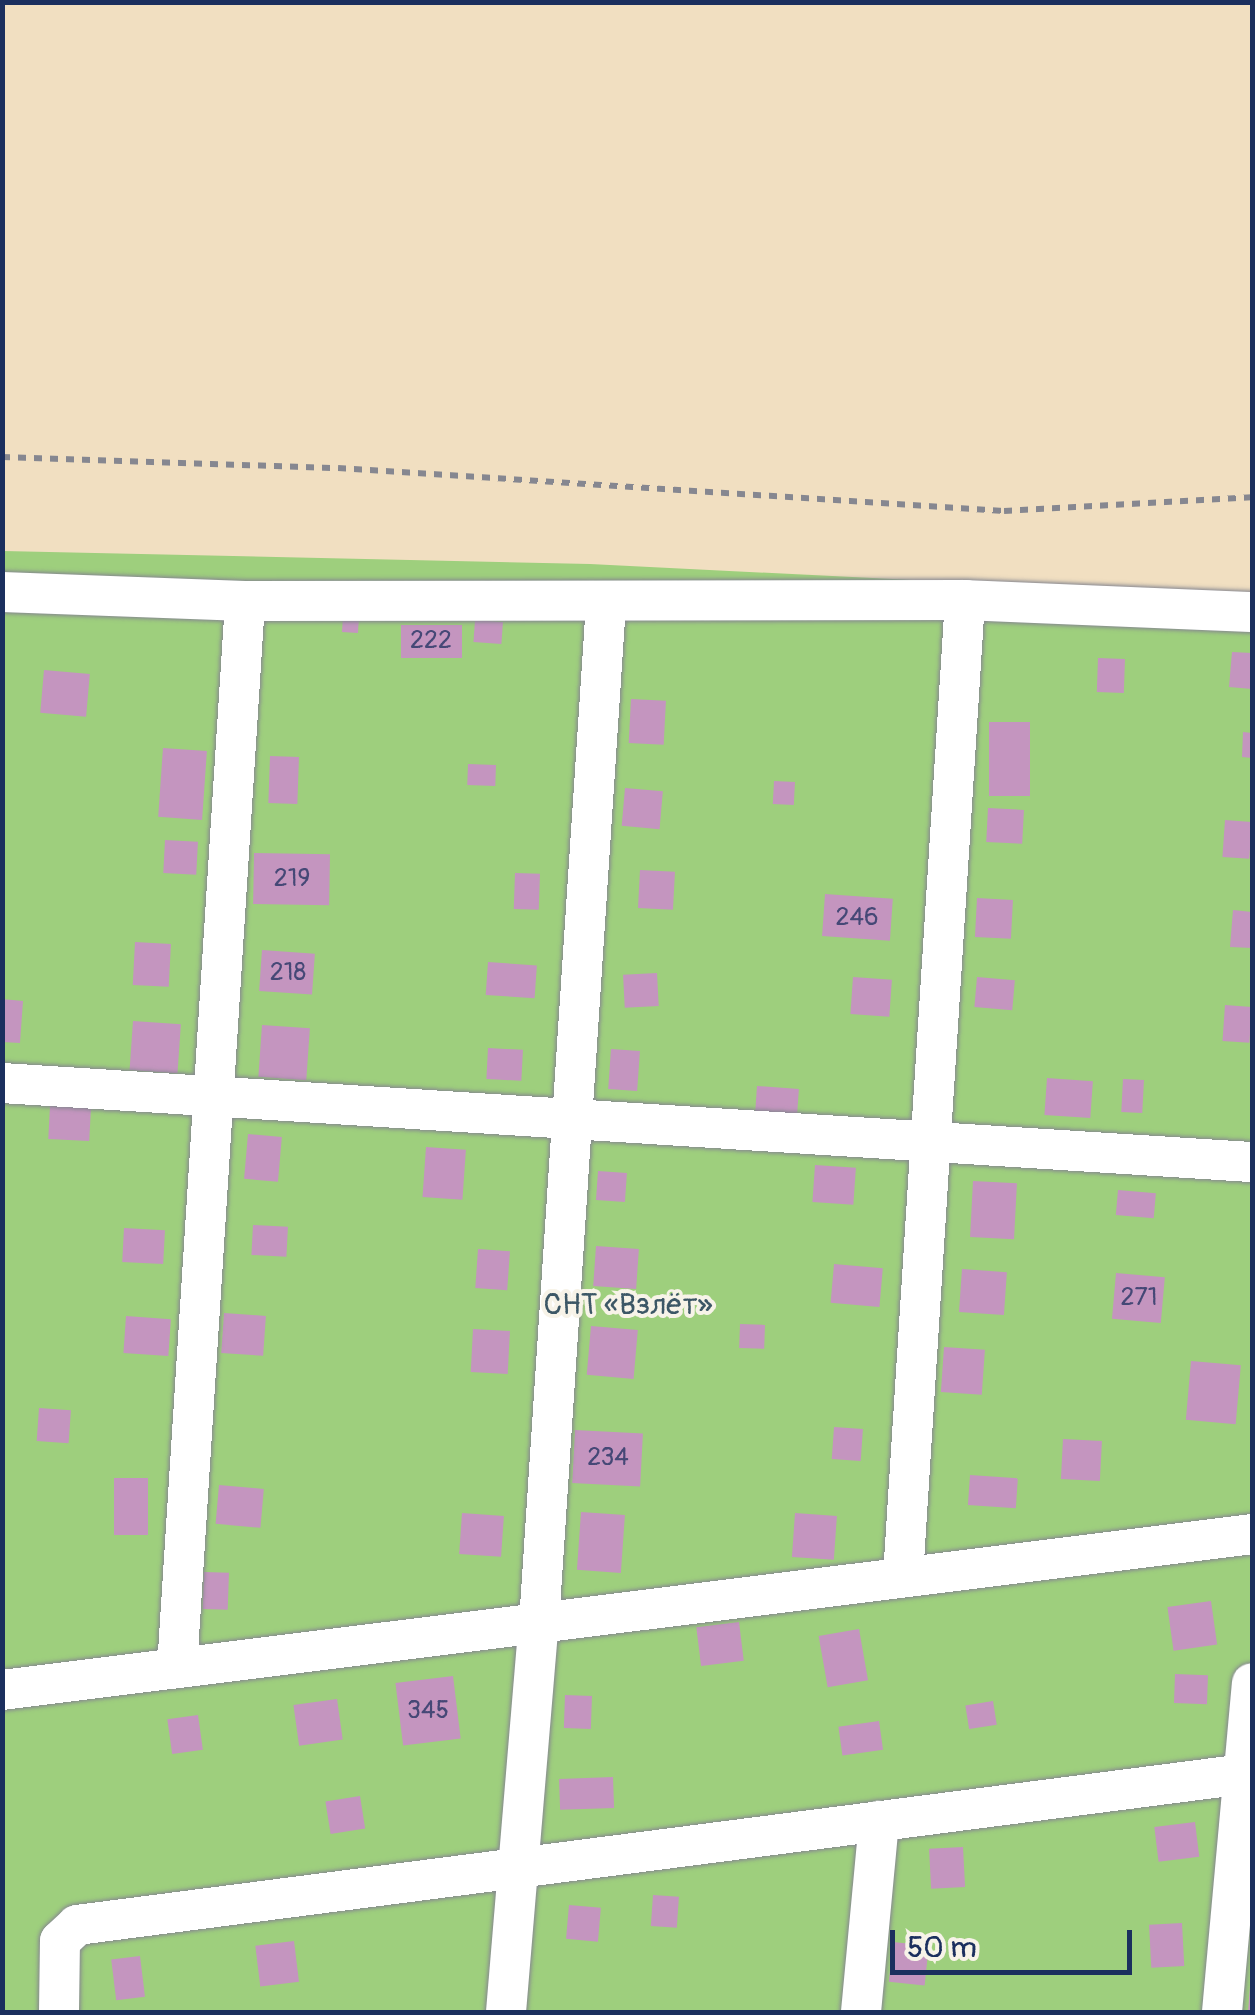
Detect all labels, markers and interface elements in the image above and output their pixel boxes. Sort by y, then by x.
house number: 222 [410,626,452,656]
house number: 219 [274,864,310,894]
house number: 246 [835,903,879,933]
house number: 218 [270,958,306,988]
house number: 271 [1121,1283,1157,1313]
park label: СНТ «Взлёт» [543,1287,713,1323]
house number: 234 [587,1443,629,1473]
house number: 345 [407,1696,449,1726]
scale bar [895,1910,1138,1972]
text: 50 m [907,1929,977,1966]

